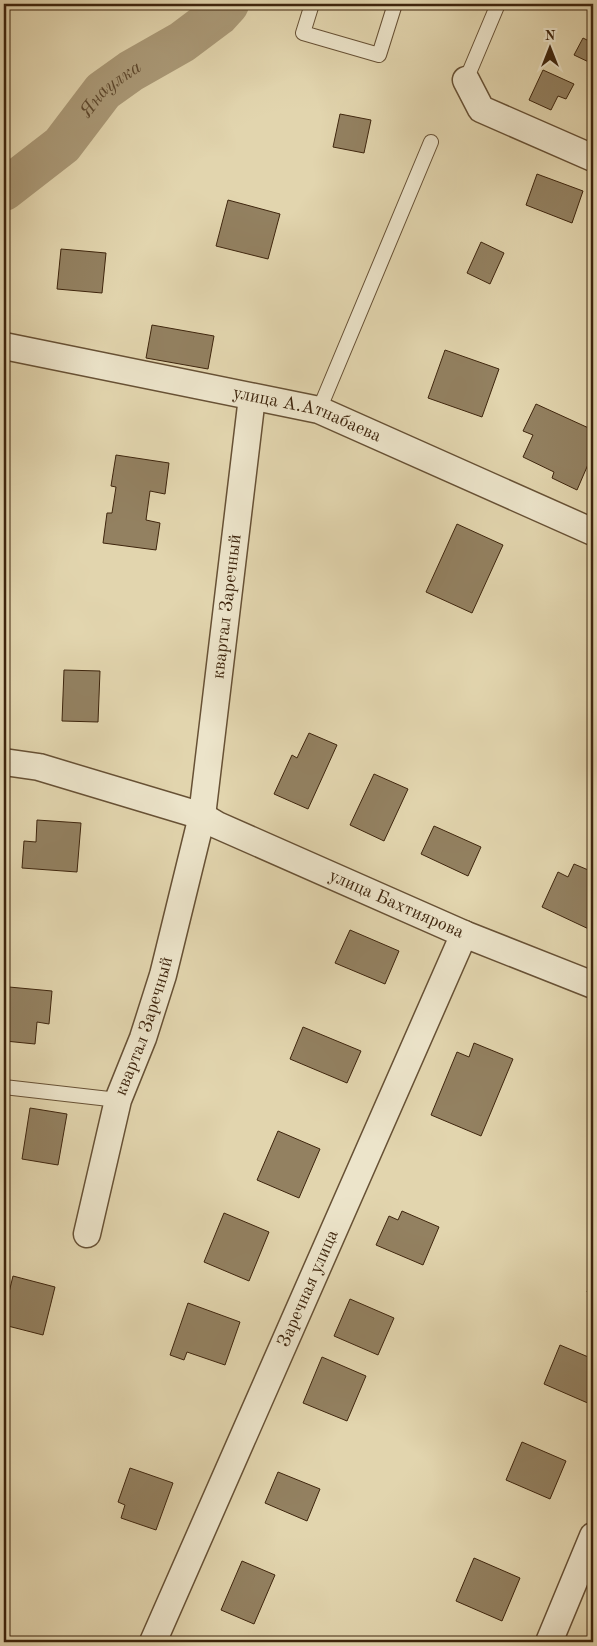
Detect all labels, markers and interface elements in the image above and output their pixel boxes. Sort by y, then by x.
north arrow [524,22,574,72]
text: N [545,29,556,43]
water label: Янаулка [77,58,145,121]
street label: улица А.Атнабаева [231,384,384,445]
street label: квартал Заречный [209,533,245,680]
street label: улица Бахтиярова [326,866,467,942]
street label: квартал Заречный [112,955,176,1098]
street label: Заречная улица [275,1227,342,1350]

